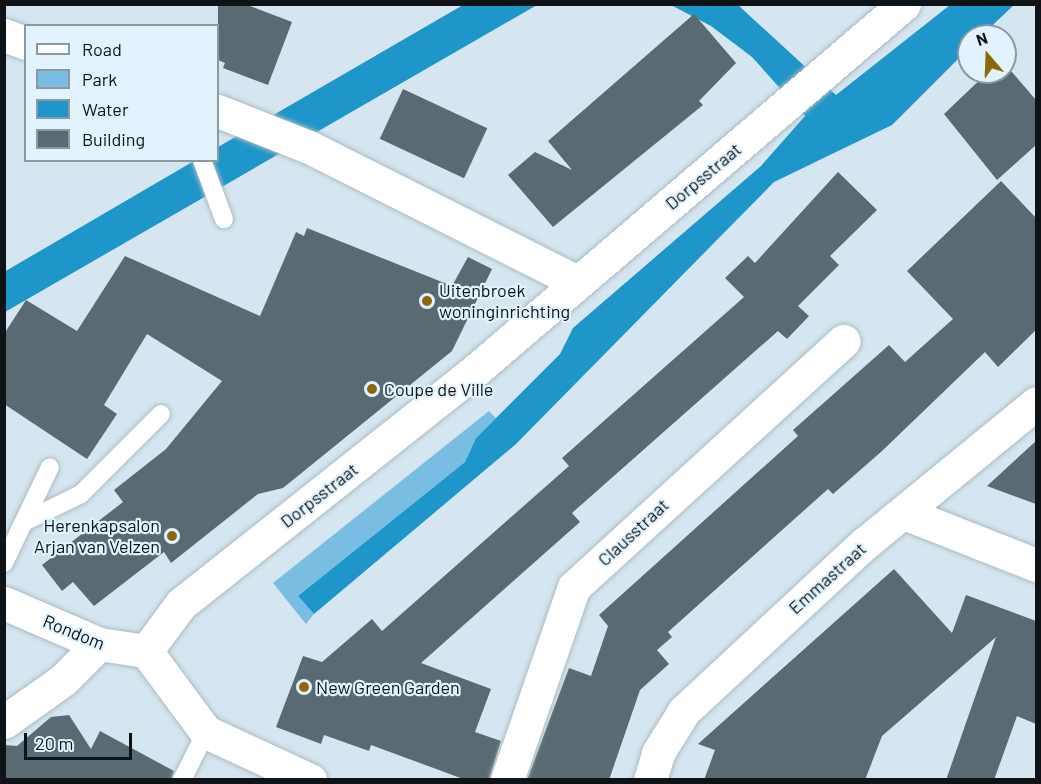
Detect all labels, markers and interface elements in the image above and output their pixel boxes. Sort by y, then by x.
legend [24,24,219,162]
north arrow [957,24,1017,84]
text: N [973,28,990,49]
text: Road [82,38,122,60]
text: Park [82,68,117,90]
text: Water [82,98,129,120]
text: Building [82,128,145,150]
street label: Dorpsstraat [661,138,745,214]
place label: Uitenbroek woninginrichting [439,280,570,322]
marker: Uitenbroek woninginrichting [420,294,434,308]
place label: Coupe de Ville [384,378,493,400]
marker: Coupe de Ville [365,382,379,396]
street label: Dorpsstraat [276,458,362,532]
street label: Clausstraat [593,494,673,570]
place label: Herenkapsalon Arjan van Velzen [34,515,160,558]
marker: Herenkapsalon Arjan van Velzen [165,529,179,543]
street label: Emmastraat [784,538,870,618]
street label: Rondom [40,610,108,654]
place label: New Green Garden [316,676,460,698]
marker: New Green Garden [297,680,311,694]
scale bar [27,721,135,759]
text: 20 m [35,732,73,754]

